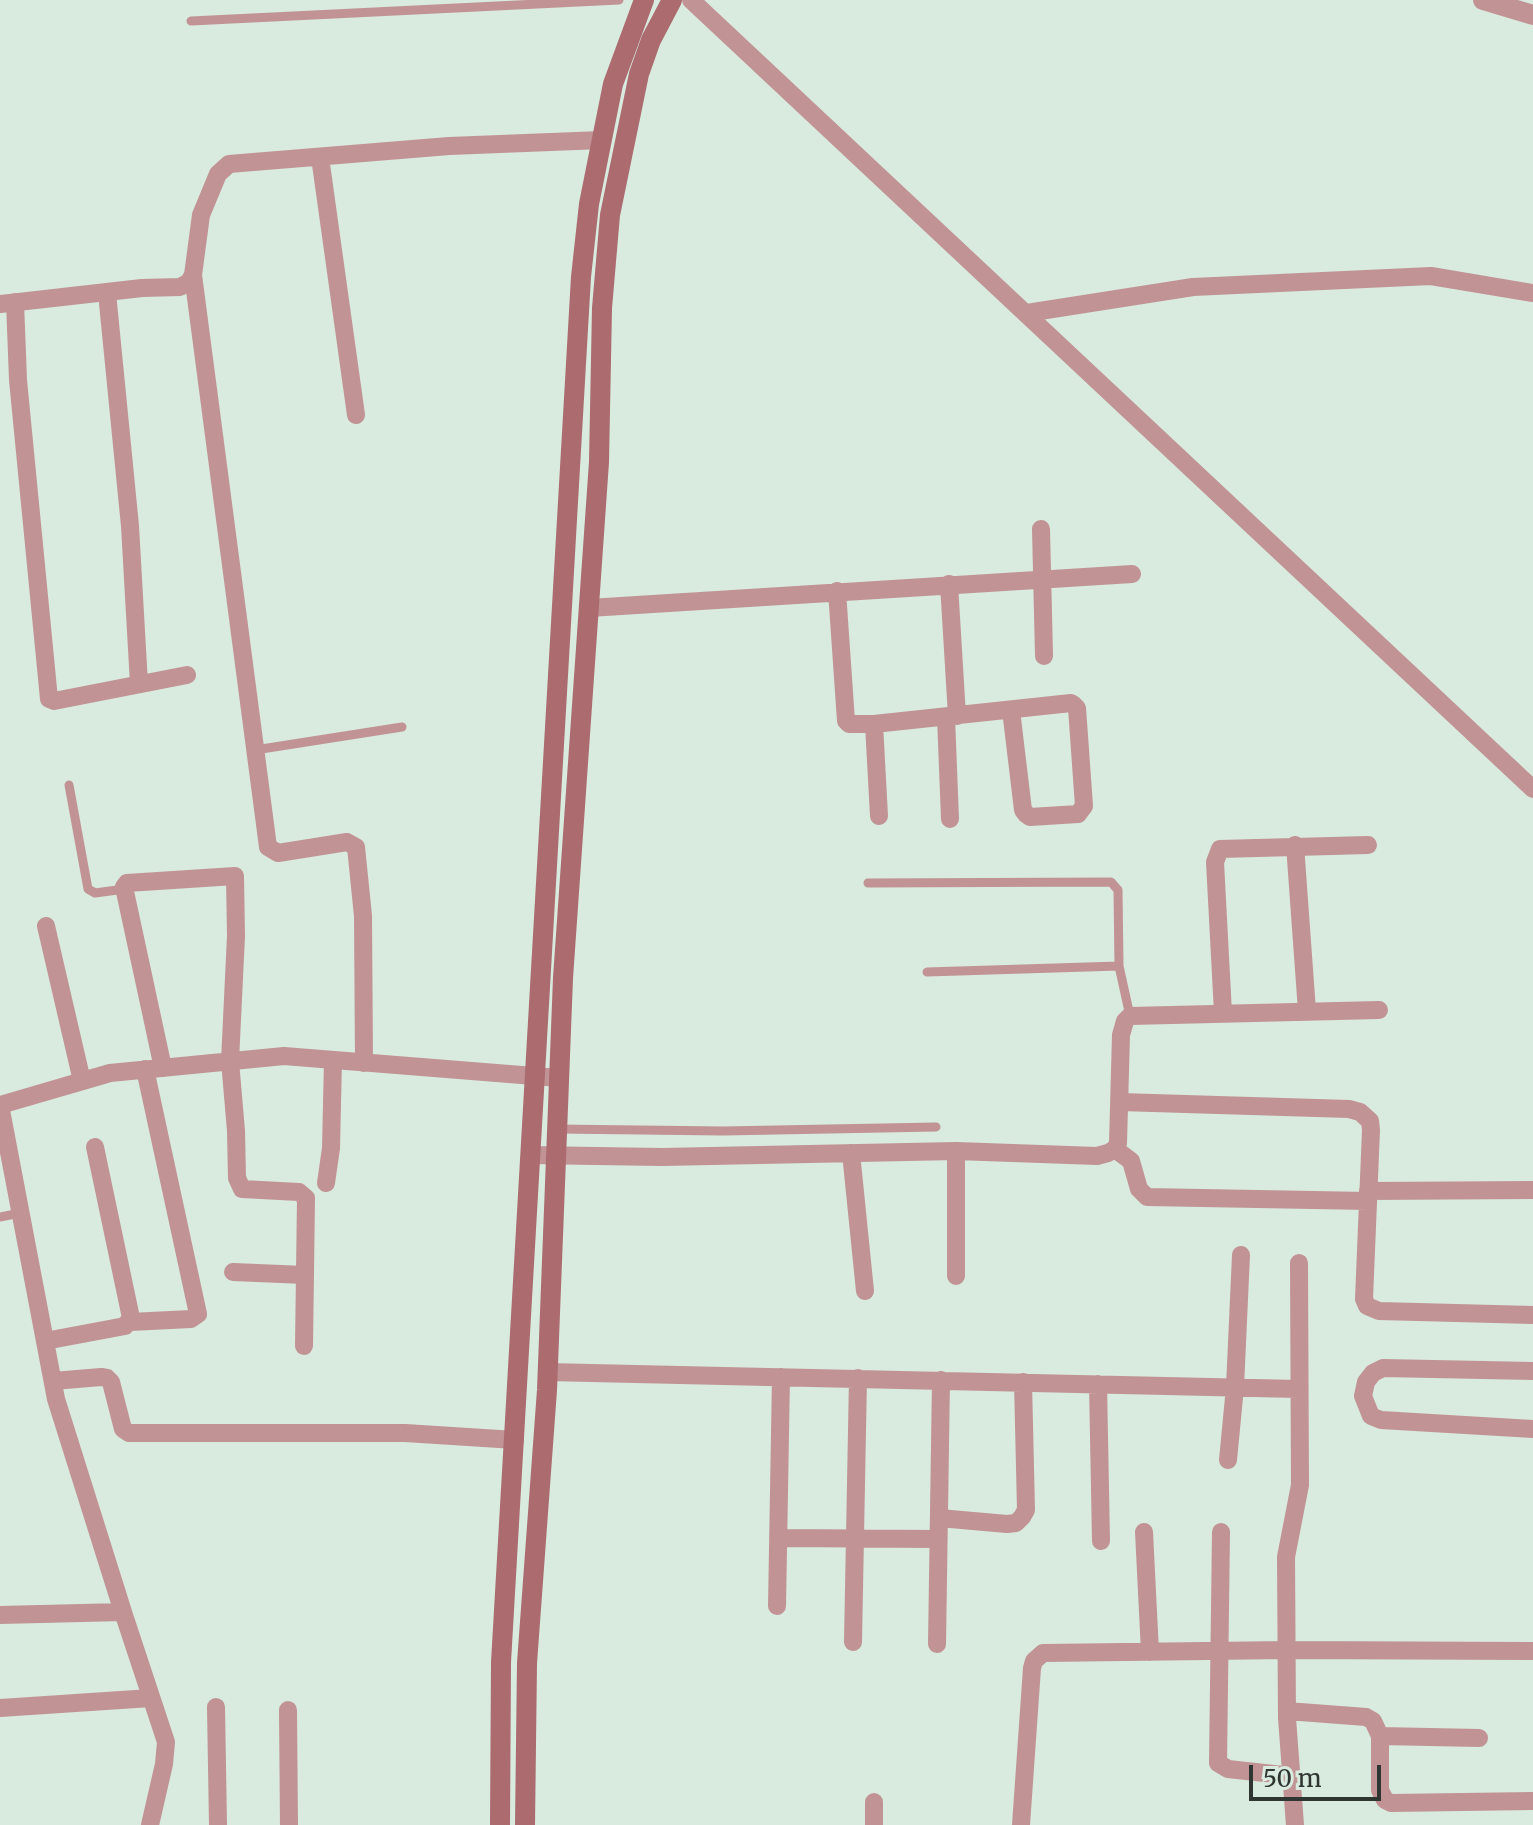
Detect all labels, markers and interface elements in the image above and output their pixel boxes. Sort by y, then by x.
scale bar [1253,1749,1385,1799]
text: 50 m [1263,1763,1322,1794]

